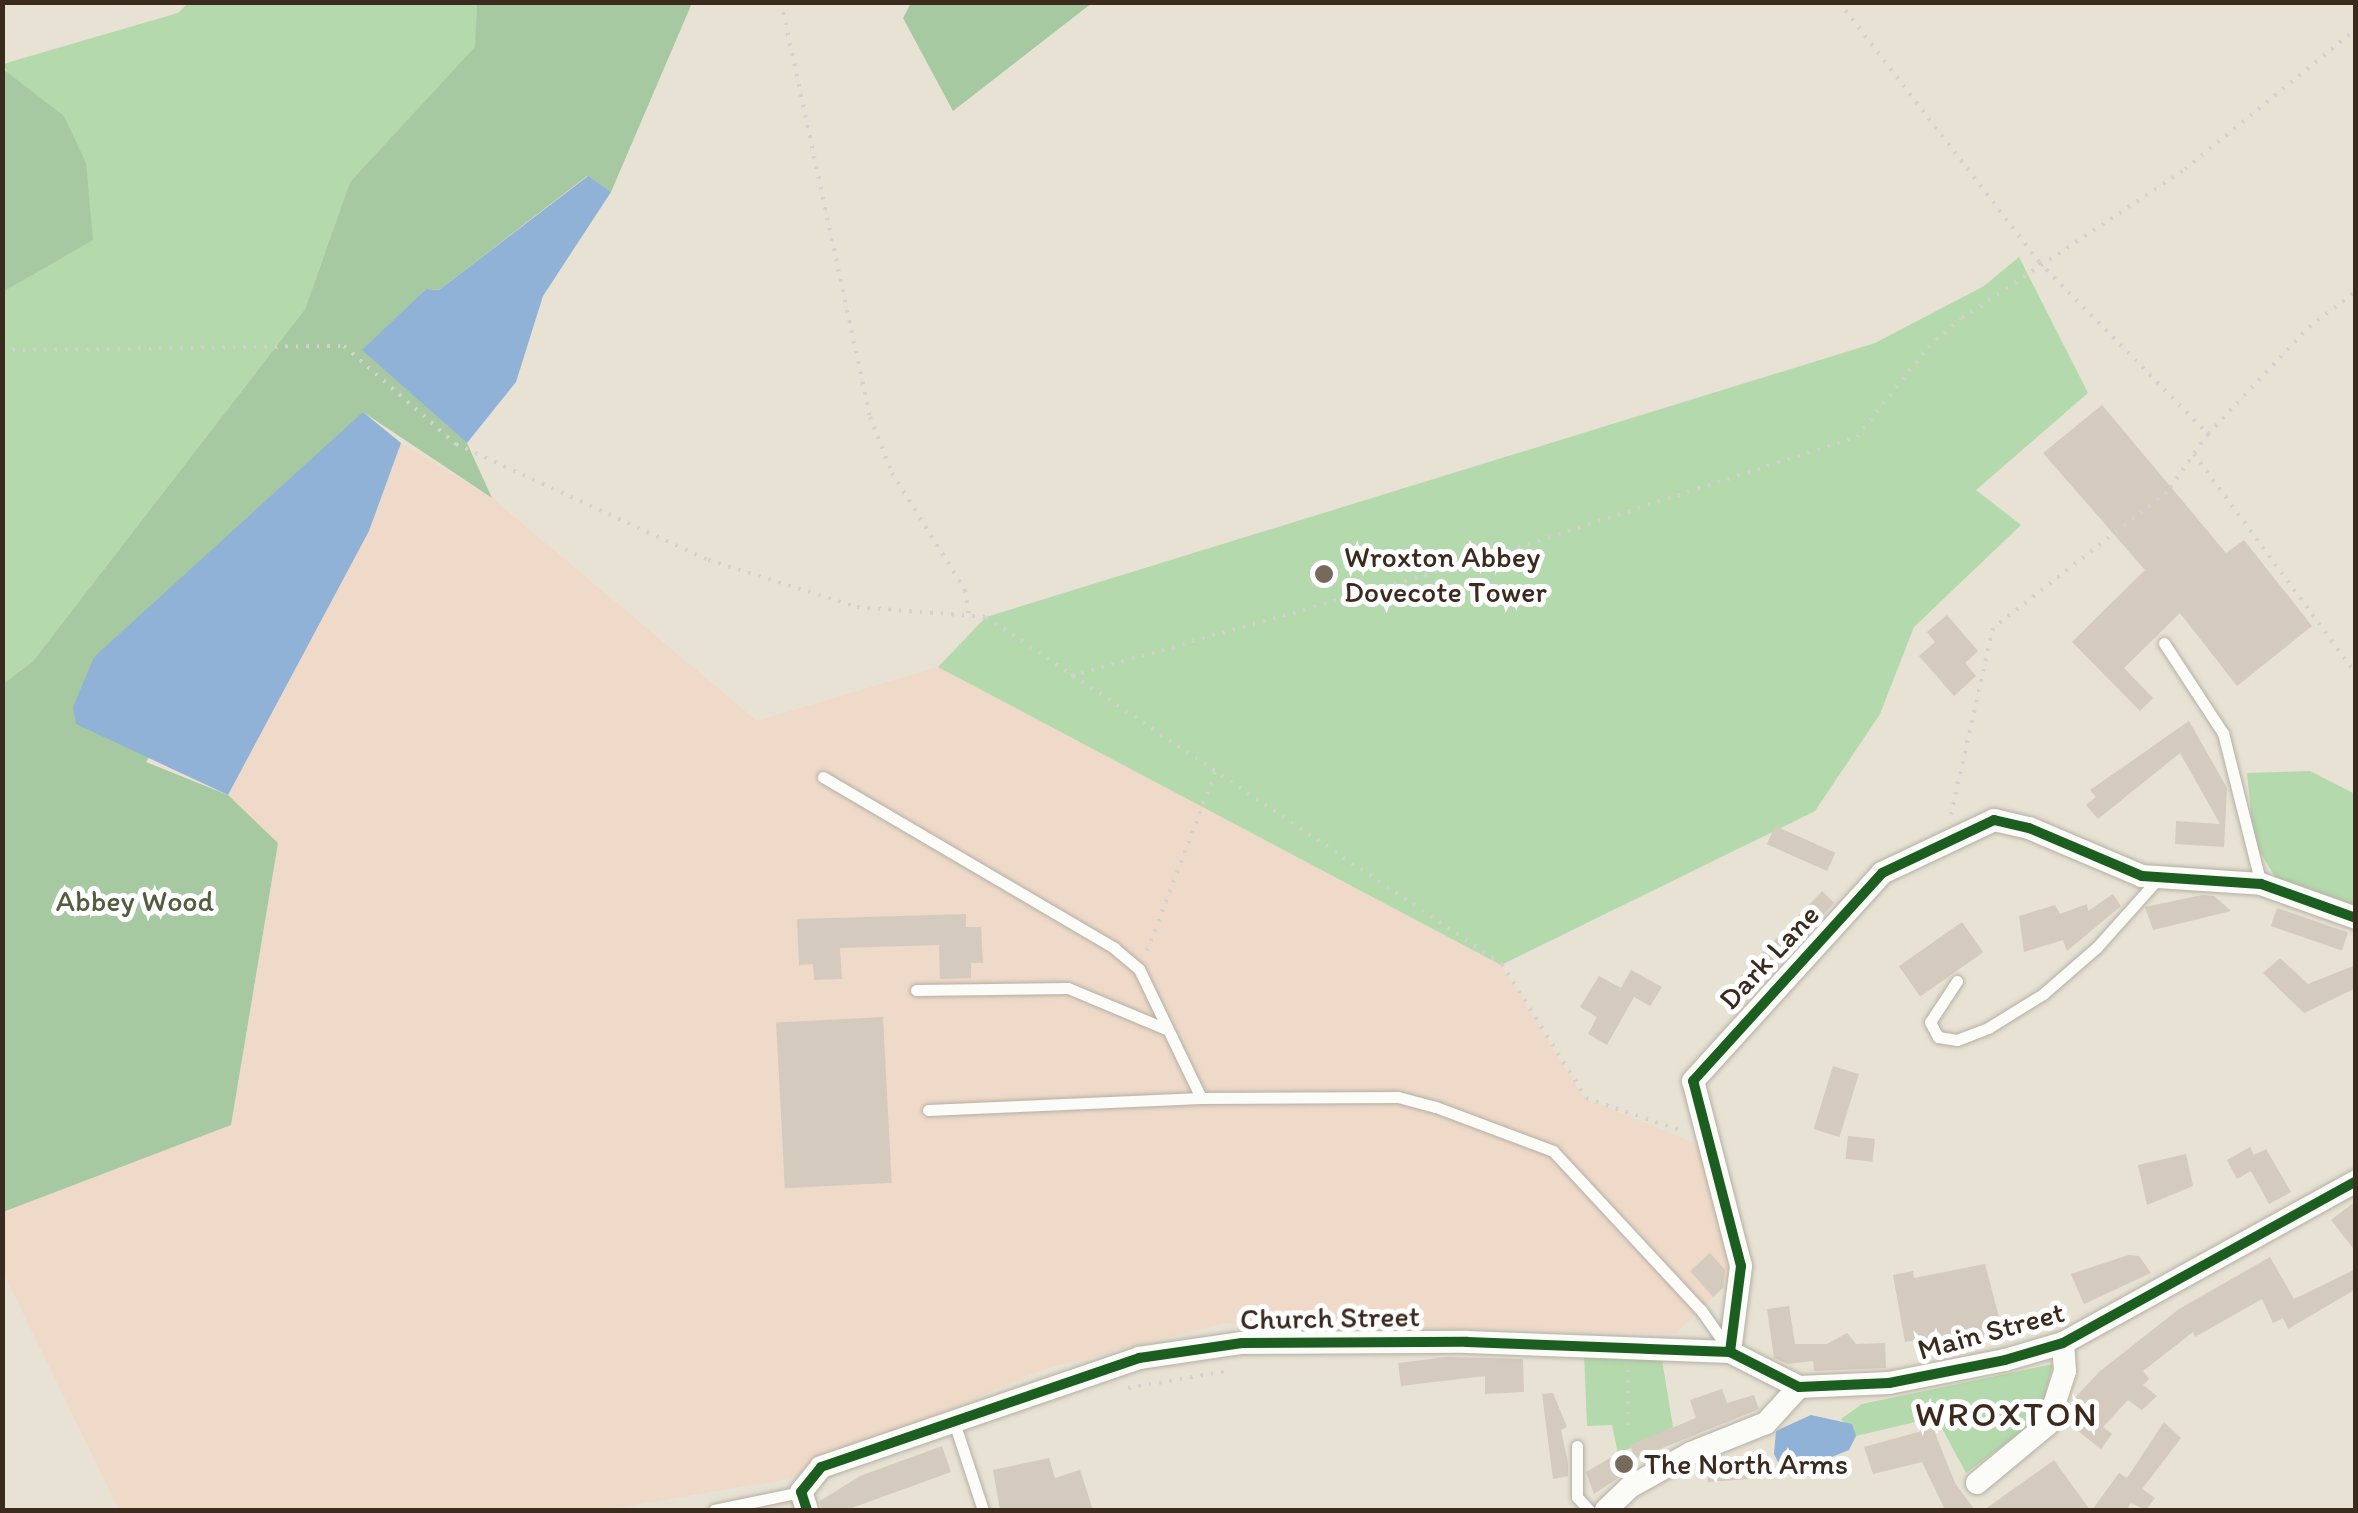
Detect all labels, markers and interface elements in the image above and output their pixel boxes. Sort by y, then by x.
place label: Wroxton Abbey Dovecote Tower [1344,539,1544,610]
marker: Wroxton Abbey Dovecote Tower [1313,563,1335,585]
park label: Abbey Wood [56,883,214,919]
street label: Dark Lane [1711,897,1827,1017]
street label: Main Street [1914,1294,2068,1368]
street label: Church Street [1240,1298,1420,1338]
district label: WROXTON [1914,1393,2100,1435]
place label: The North Arms [1644,1446,1848,1482]
marker: The North Arms [1613,1453,1635,1475]

